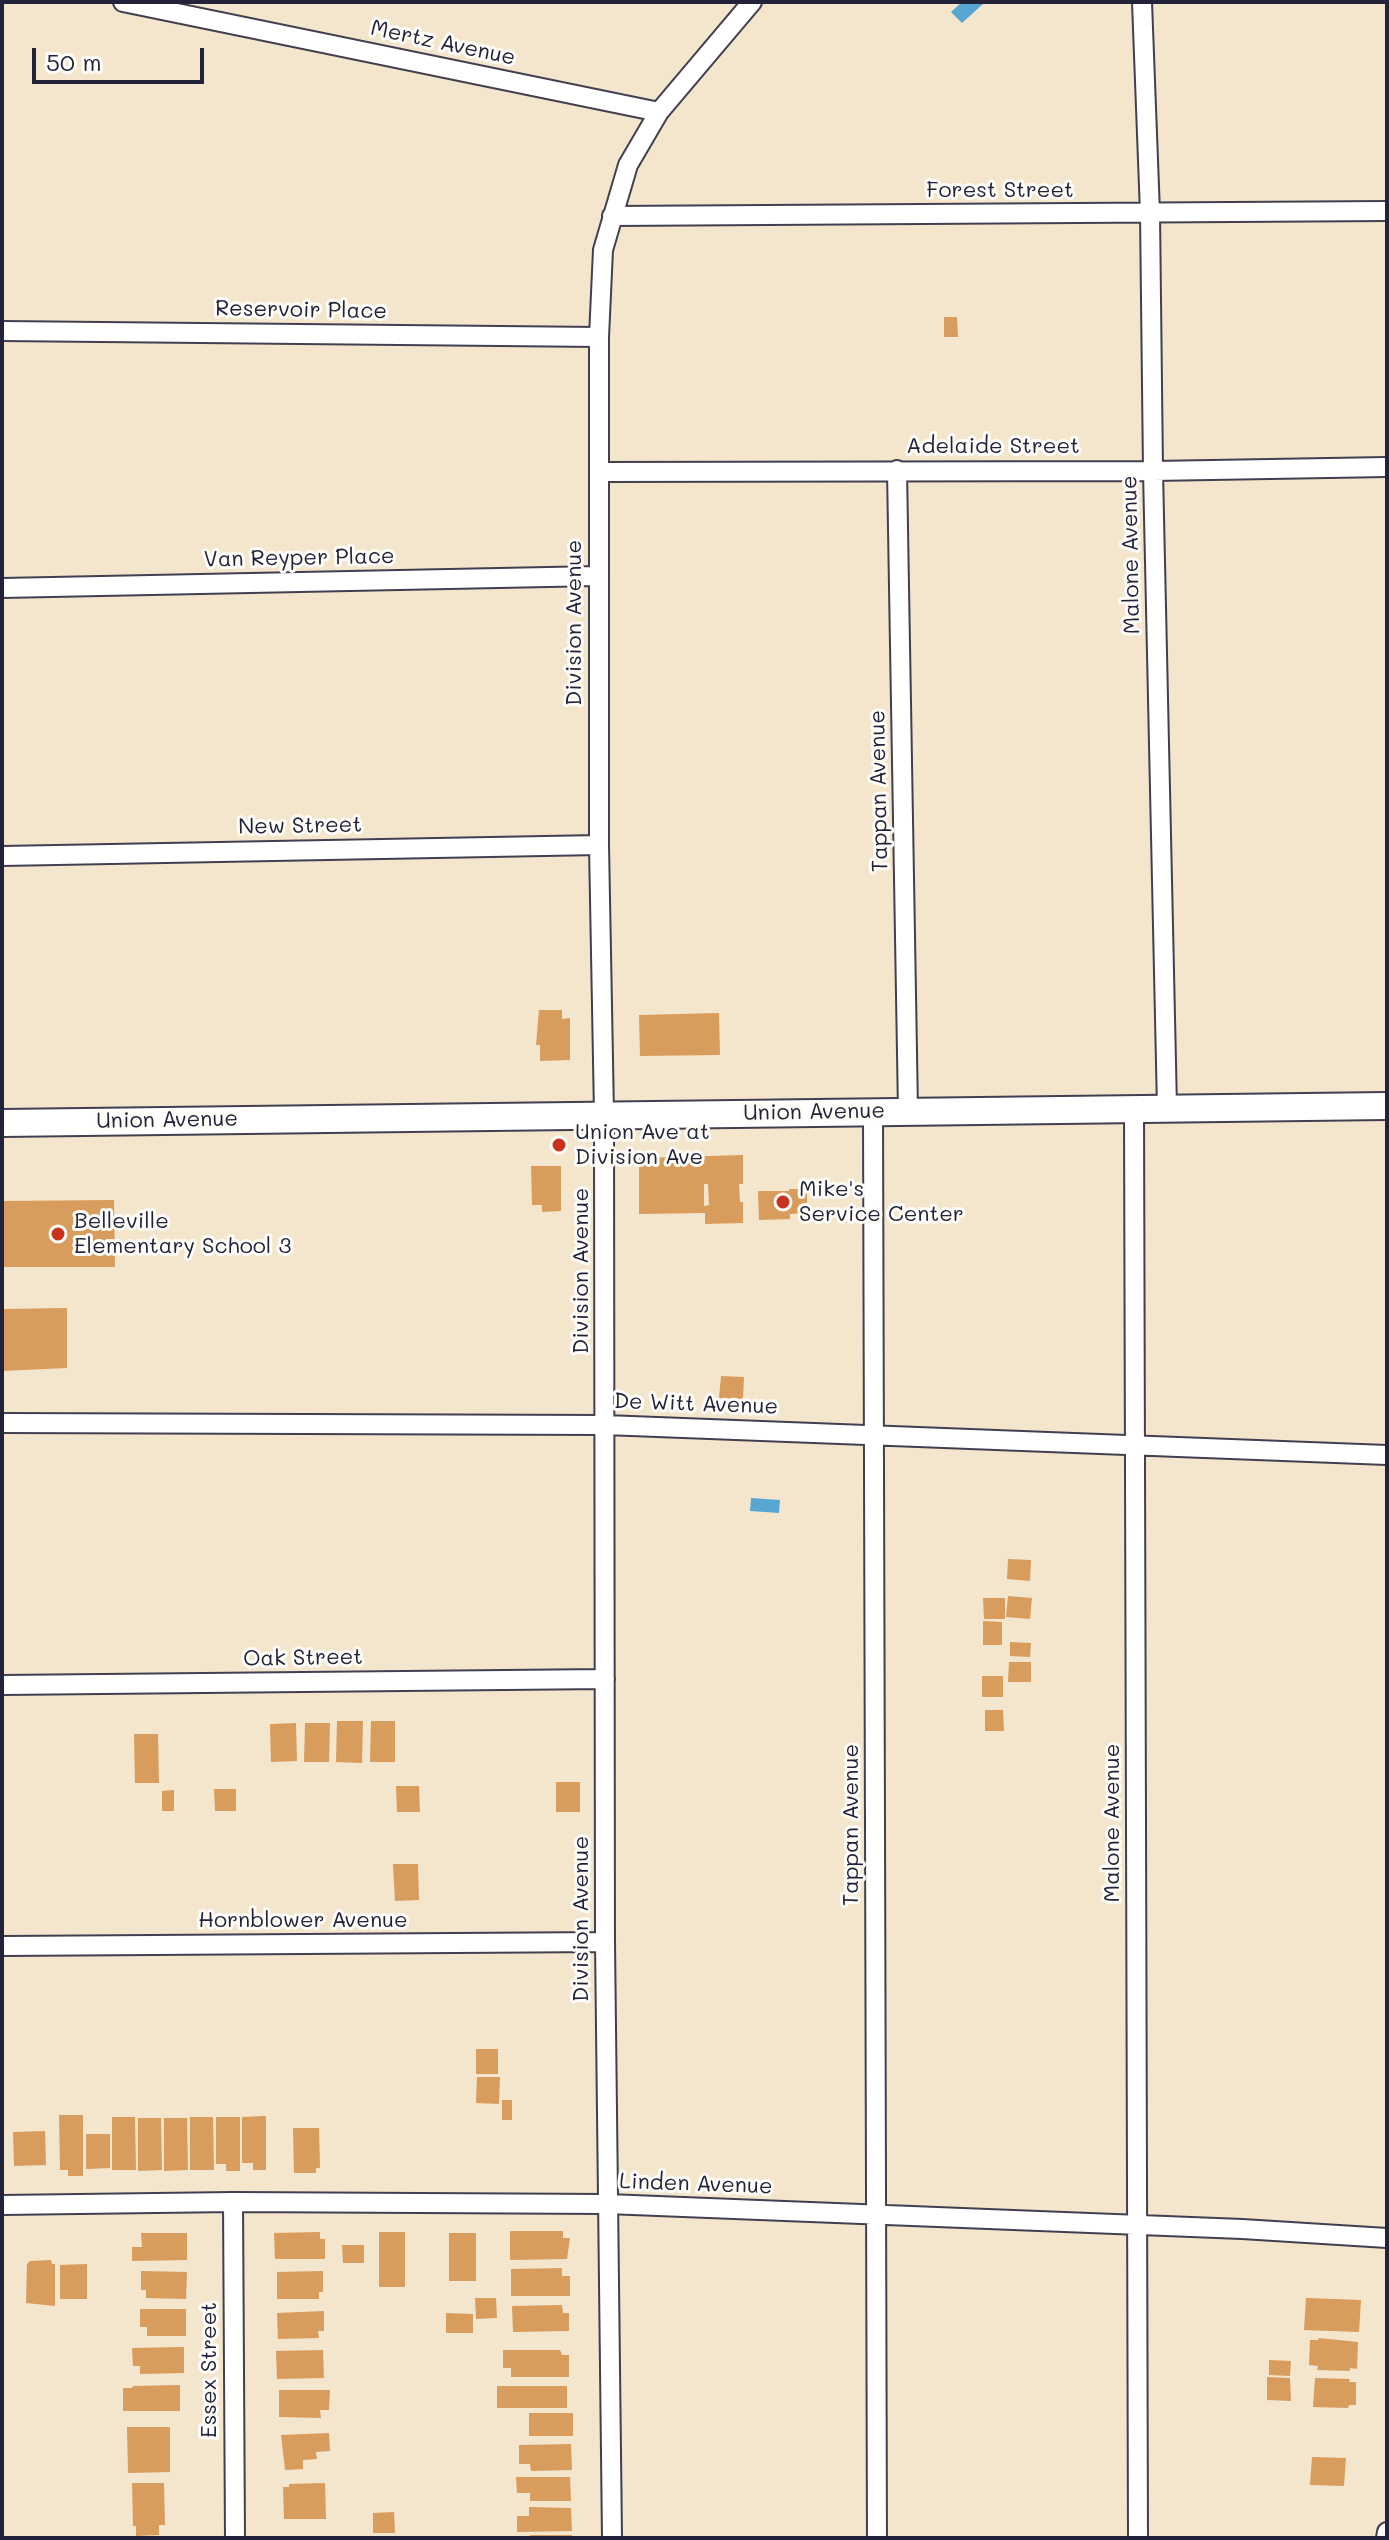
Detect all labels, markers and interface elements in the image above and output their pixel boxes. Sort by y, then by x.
street label: Mertz Avenue [368,15,518,71]
scale bar [36,32,208,82]
text: 50 m [46,46,102,77]
street label: Forest Street [926,177,1074,203]
street label: Reservoir Place [215,295,387,325]
street label: Adelaide Street [906,433,1080,459]
street label: Malone Avenue [1116,475,1146,635]
street label: Division Avenue [561,540,587,706]
street label: Van Reyper Place [203,543,395,573]
street label: Tappan Avenue [864,710,894,872]
street label: New Street [238,812,362,840]
street label: Union Avenue [743,1098,885,1126]
street label: Union Avenue [96,1106,238,1134]
place label: Union Ave at Division Ave [575,1119,710,1170]
marker: Union Ave at Division Ave [550,1136,568,1154]
place label: Mike's Service Center [799,1176,964,1228]
street label: Division Avenue [568,1188,594,1354]
marker: Mike's Service Center [774,1193,792,1211]
place label: Belleville Elementary School 3 [74,1208,291,1260]
marker: Belleville Elementary School 3 [49,1225,67,1243]
street label: De Witt Avenue [613,1388,779,1420]
street label: Oak Street [243,1644,363,1672]
street label: Tappan Avenue [838,1744,864,1906]
street label: Malone Avenue [1099,1744,1125,1902]
street label: Division Avenue [568,1836,594,2002]
street label: Hornblower Avenue [198,1907,408,1933]
street label: Linden Avenue [619,2168,773,2200]
street label: Essex Street [196,2302,222,2438]

